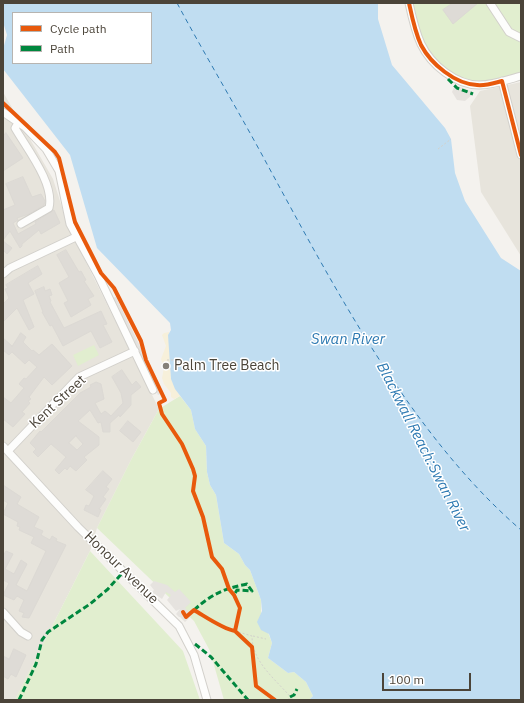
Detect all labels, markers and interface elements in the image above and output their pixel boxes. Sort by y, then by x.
legend [12,12,152,64]
text: Cycle path [50,21,107,36]
text: Path [50,41,75,56]
water label: Swan River [311,331,385,349]
place label: Palm Tree Beach [174,358,280,374]
water label: Blackwall Reach:Swan River [372,359,474,535]
marker: Palm Tree Beach [161,361,171,371]
street label: Kent Street [26,372,90,432]
street label: Honour Avenue [80,528,162,608]
scale bar [384,665,473,691]
text: 100 m [389,672,424,687]

